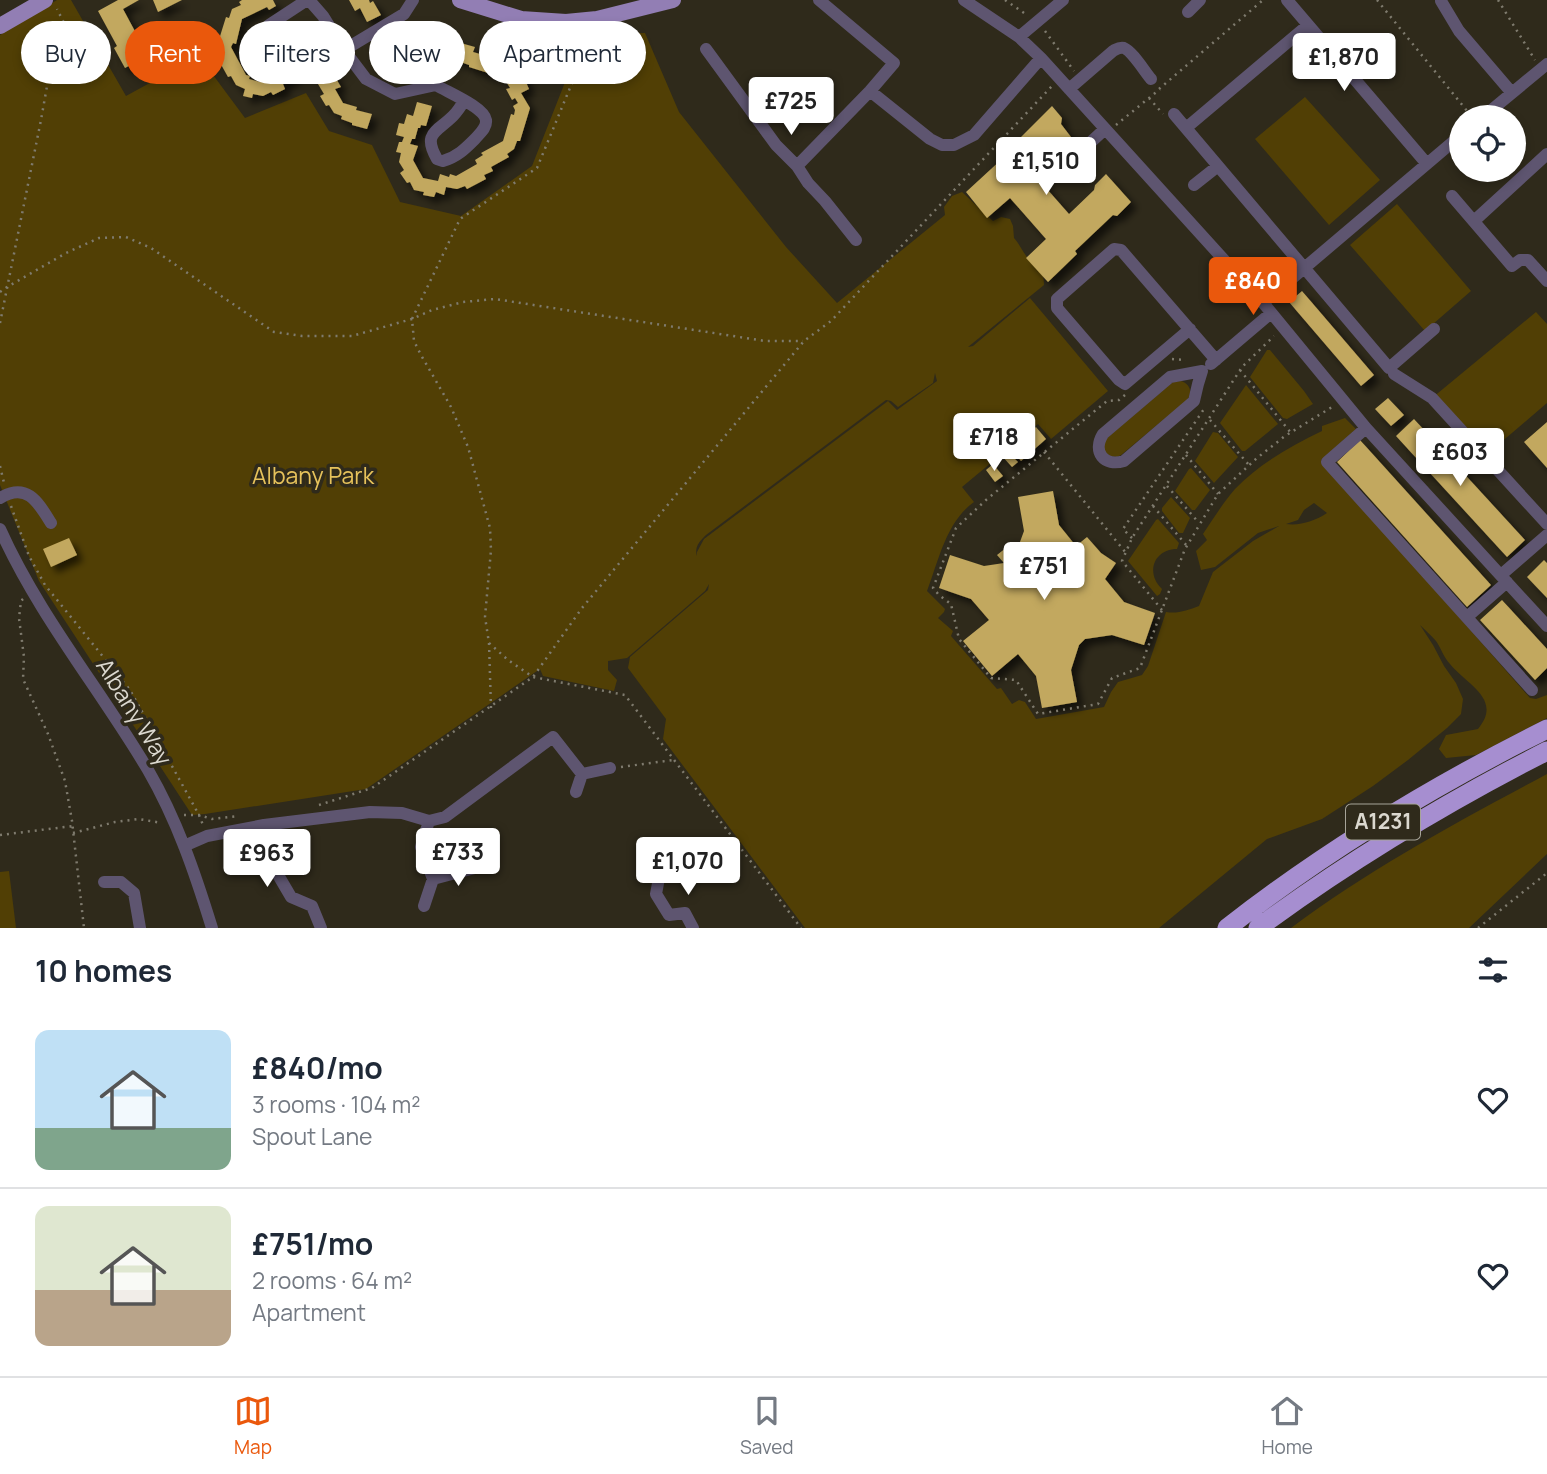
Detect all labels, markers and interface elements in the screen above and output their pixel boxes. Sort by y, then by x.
chip: Buy [21,21,111,84]
chip: Rent [125,21,225,84]
chip: Filters [239,21,355,84]
chip: New [369,21,465,84]
chip: Apartment [479,21,646,84]
pin: £1,870 [1287,34,1401,93]
text: £1,870 [1309,40,1379,72]
pin: £725 [750,78,832,137]
text: £725 [765,84,817,116]
map controls [1449,105,1526,182]
button: locate [1449,105,1526,182]
pin: £1,510 [989,138,1103,197]
text: £1,510 [1012,144,1080,176]
pin: £840 [1212,258,1294,317]
text: £840 [1225,264,1281,296]
pin: £718 [953,414,1035,473]
text: £718 [969,420,1019,452]
pin: £603 [1419,428,1501,488]
text: £603 [1432,435,1488,467]
park label: Albany Park [252,459,375,491]
pin: £751 [1003,542,1085,602]
text: £751 [1020,549,1068,581]
street label: Albany Way [89,652,180,771]
road number: A1231 [1346,804,1420,840]
pin: £733 [417,828,499,888]
pin: £963 [226,830,308,889]
text: £733 [432,835,484,867]
text: £963 [239,836,295,868]
pin: £1,070 [631,838,745,897]
text: £1,070 [652,844,724,876]
text: 10 homes [35,950,172,991]
icon: filters [1474,951,1512,989]
text: £840/mo [252,1047,383,1088]
icon: home [91,1058,175,1142]
icon: heart [1474,1081,1512,1119]
text: 3 rooms · 104 m² [252,1088,420,1120]
text: Spout Lane [252,1120,372,1152]
text: £751/mo [252,1223,373,1264]
icon: home [91,1234,175,1318]
icon: heart [1474,1257,1512,1295]
text: 2 rooms · 64 m² [252,1264,412,1296]
text: Apartment [252,1296,366,1328]
tab: Map [234,1392,272,1460]
tab: Saved [740,1392,794,1460]
tab: Home [1262,1392,1313,1460]

